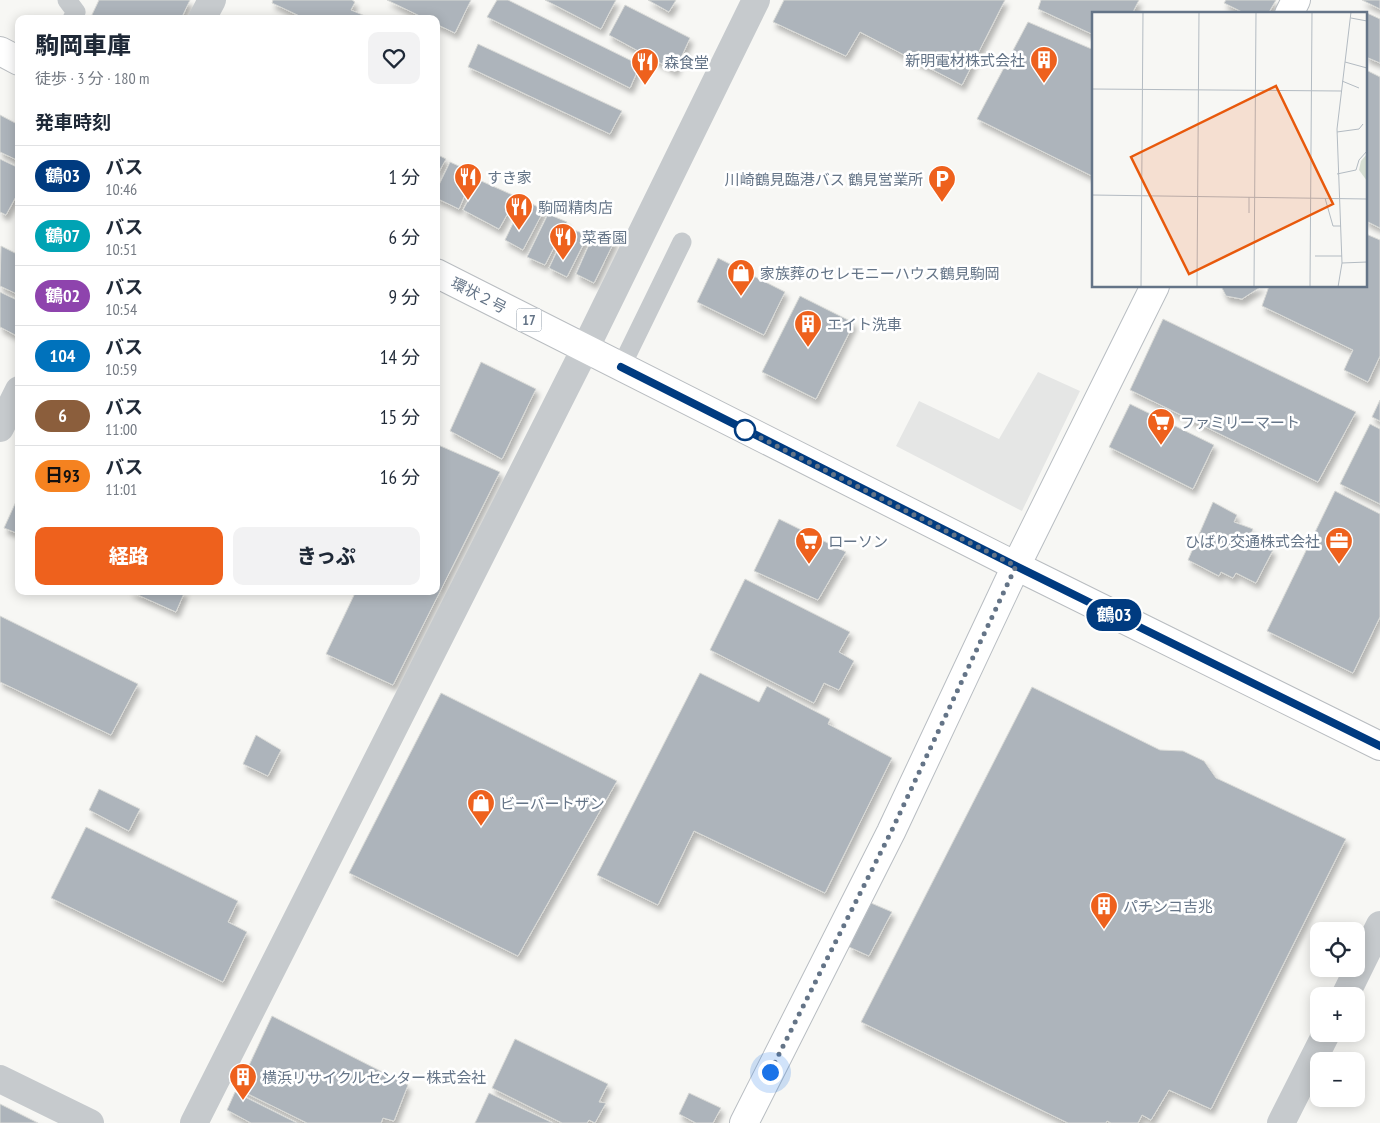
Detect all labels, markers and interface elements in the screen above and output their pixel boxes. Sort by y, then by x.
inset map [1092,12,1368,288]
text: 駒岡車庫 [35,30,131,61]
button: heart [368,32,420,84]
building icon: 新明電材株式会社 [1029,45,1059,84]
restaurant icon: 森食堂 [630,47,660,86]
place label: 新明電材株式会社 [905,51,1025,70]
place label: 森食堂 [664,53,709,72]
text: 徒歩 · 3 分 · 180 m [35,68,149,88]
text: 発車時刻 [35,110,111,134]
text: バス [105,155,143,179]
restaurant icon: すき家 [453,162,483,201]
text: 鶴03 [45,164,80,187]
parking icon: 川崎鶴見臨港バス 鶴見営業所 [927,164,957,203]
text: 1 分 [388,165,420,189]
place label: すき家 [487,168,532,187]
place label: 川崎鶴見臨港バス 鶴見営業所 [725,170,923,189]
text: 10:46 [105,179,137,199]
restaurant icon: 駒岡精肉店 [504,192,534,231]
place label: 駒岡精肉店 [538,198,613,217]
text: バス [105,215,143,239]
restaurant icon: 菜香園 [548,222,578,261]
text: 鶴07 [45,224,80,247]
text: 6 分 [388,225,420,249]
place label: 菜香園 [582,228,627,247]
text: 10:51 [105,239,137,259]
shop icon: 家族葬のセレモニーハウス鶴見駒岡 [726,258,756,297]
place label: 家族葬のセレモニーハウス鶴見駒岡 [760,264,1000,283]
street label: 環状２号 [448,273,510,317]
text: バス [105,275,143,299]
text: 鶴02 [45,284,80,307]
text: 9 分 [388,285,420,309]
text: 10:54 [105,299,137,319]
road number: 17 [516,308,542,332]
building icon: エイト洗車 [793,309,823,348]
place label: エイト洗車 [827,315,902,334]
text: バス [105,335,143,359]
text: 104 [50,344,75,367]
text: 14 分 [380,345,420,369]
text: 10:59 [105,359,137,379]
text: バス [105,395,143,419]
text: 6 [58,404,67,427]
text: 15 分 [380,405,420,429]
supermarket icon: ファミリーマート [1146,407,1176,446]
place label: ファミリーマート [1180,413,1300,432]
text: 11:00 [105,419,137,439]
unlabelled marker [734,419,756,441]
text: バス [105,455,143,479]
text: 日93 [45,464,80,487]
text: 16 分 [380,465,420,489]
text: 11:01 [105,479,137,499]
supermarket icon: ローソン [794,526,824,565]
office icon: ひばり交通株式会社 [1324,526,1354,565]
button: 経路 [35,527,223,585]
button: きっぷ [233,527,420,585]
place label: ローソン [828,532,888,551]
place label: ひばり交通株式会社 [1185,532,1320,551]
line badge: 鶴03 [1085,599,1143,631]
text: 鶴03 [1096,603,1132,626]
shop icon: ビーバートザン [466,788,496,827]
place label: ビーバートザン [500,794,605,813]
building icon: パチンコ吉兆 [1089,891,1119,930]
place label: パチンコ吉兆 [1123,897,1213,916]
map controls [1310,922,1365,1107]
button: locate [1310,922,1365,977]
button: + [1310,987,1365,1042]
button: − [1310,1052,1365,1107]
your location [758,1060,783,1085]
building icon: 横浜リサイクルセンター株式会社 [228,1062,258,1101]
place label: 横浜リサイクルセンター株式会社 [262,1068,486,1087]

